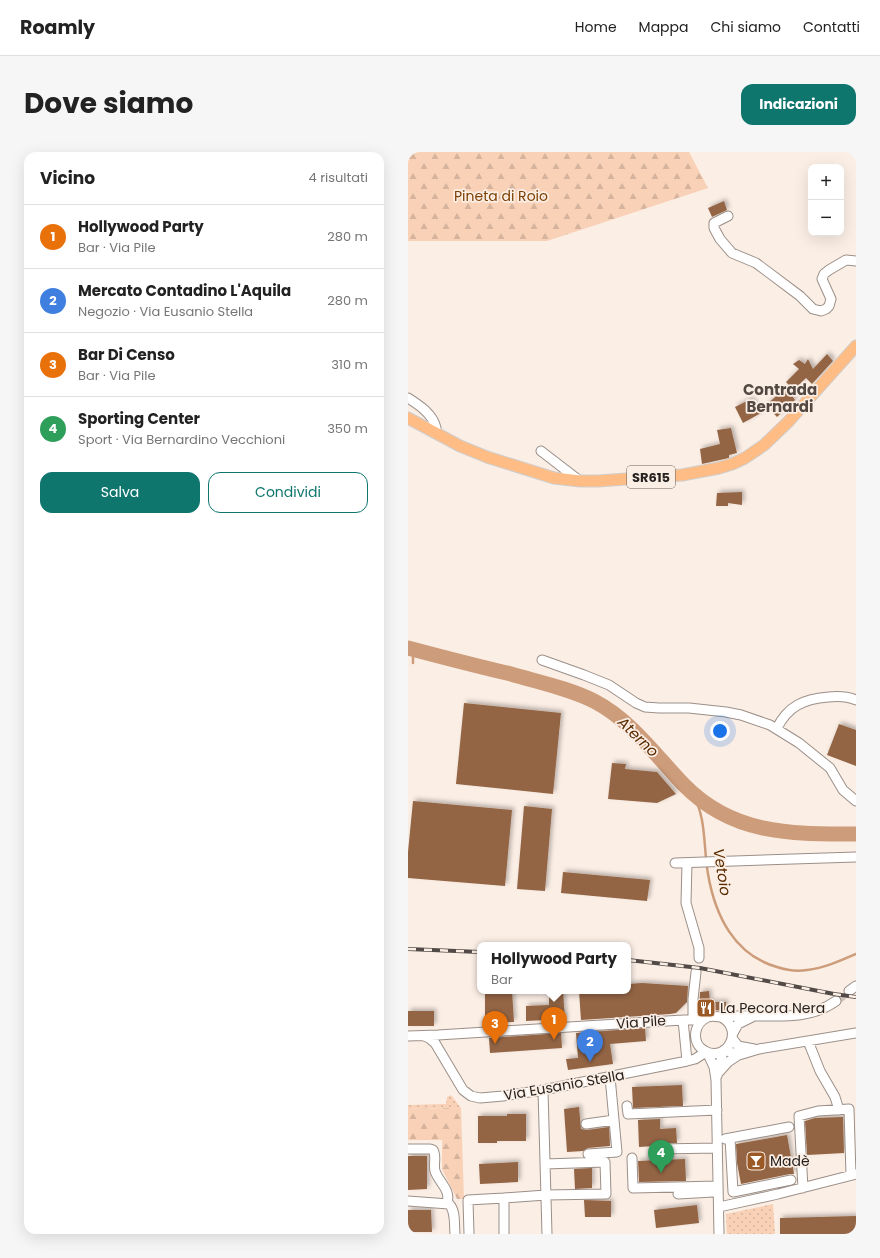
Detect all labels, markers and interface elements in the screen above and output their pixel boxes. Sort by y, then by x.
text: Roamly [20,14,95,41]
text: Home [575,17,617,37]
text: Mappa [639,17,689,37]
text: Chi siamo [711,17,781,37]
text: Contatti [803,17,860,37]
text: Dove siamo [24,84,193,123]
button: Indicazioni [741,84,856,125]
map controls [808,164,844,236]
button: + [808,164,844,200]
text: Vicino [40,166,95,190]
text: 4 risultati [309,168,368,187]
park label: Pineta di Roio [454,186,548,206]
button: − [808,200,844,236]
text: Hollywood Party [78,216,204,237]
text: 1 [51,227,55,246]
text: 280 m [327,227,368,246]
text: Bar · Via Pile [78,238,156,257]
text: Mercato Contadino L'Aquila [78,280,291,301]
text: 2 [49,291,57,310]
text: 280 m [327,291,368,310]
text: Negozio · Via Eusanio Stella [78,302,253,321]
text: Bar Di Censo [78,344,175,365]
text: 3 [49,355,57,374]
text: 310 m [331,355,368,374]
text: Bar · Via Pile [78,366,156,385]
district label: Contrada Bernardi [743,379,817,417]
text: Sporting Center [78,408,200,429]
text: 4 [49,419,57,438]
text: 350 m [327,419,368,438]
text: Sport · Via Bernardino Vecchioni [78,430,285,449]
road number: SR615 [627,466,675,488]
button: Salva [40,472,200,513]
button: Condividi [208,472,368,513]
water label: Aterno [612,711,664,761]
your location [710,721,730,741]
water label: Vetoio [708,847,737,897]
popup [477,942,631,994]
text: Hollywood Party [491,948,617,969]
text: Bar [491,970,513,989]
restaurant icon: La Pecora Nera [695,997,717,1019]
place label: La Pecora Nera [720,998,825,1018]
pin: 1 [541,1007,567,1040]
street label: Via Pile [615,1010,667,1034]
pin: 3 [482,1011,508,1044]
pin: 2 [577,1029,603,1062]
street label: Via Eusanio Stella [502,1065,626,1105]
pin: 4 [648,1140,674,1173]
bar icon: Madè [745,1150,767,1172]
place label: Madè [770,1151,810,1171]

